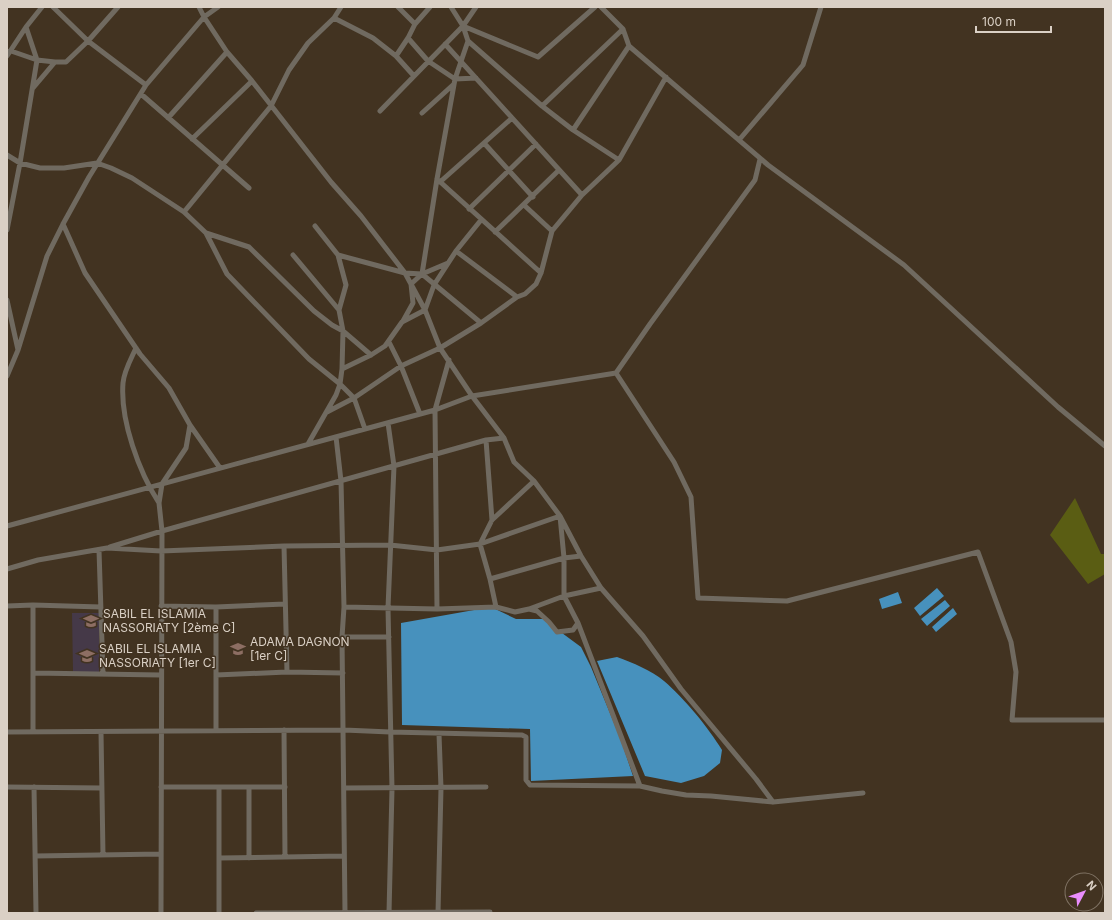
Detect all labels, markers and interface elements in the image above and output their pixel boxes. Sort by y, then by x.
scale bar [976,8,1051,34]
text: 100 m [982,14,1016,29]
place label: SABIL EL ISLAMIA NASSORIATY [2ème C] [103,606,235,635]
school or university icon: SABIL EL ISLAMIA NASSORIATY [2ème C] [82,612,100,630]
place label: ADAMA DAGNON [1er C] [250,634,350,663]
school or university icon: ADAMA DAGNON [1er C] [229,640,247,658]
place label: SABIL EL ISLAMIA NASSORIATY [1er C] [99,641,216,670]
school or university icon: SABIL EL ISLAMIA NASSORIATY [1er C] [78,647,96,665]
north arrow [1064,872,1104,912]
text: N [1084,878,1100,893]

